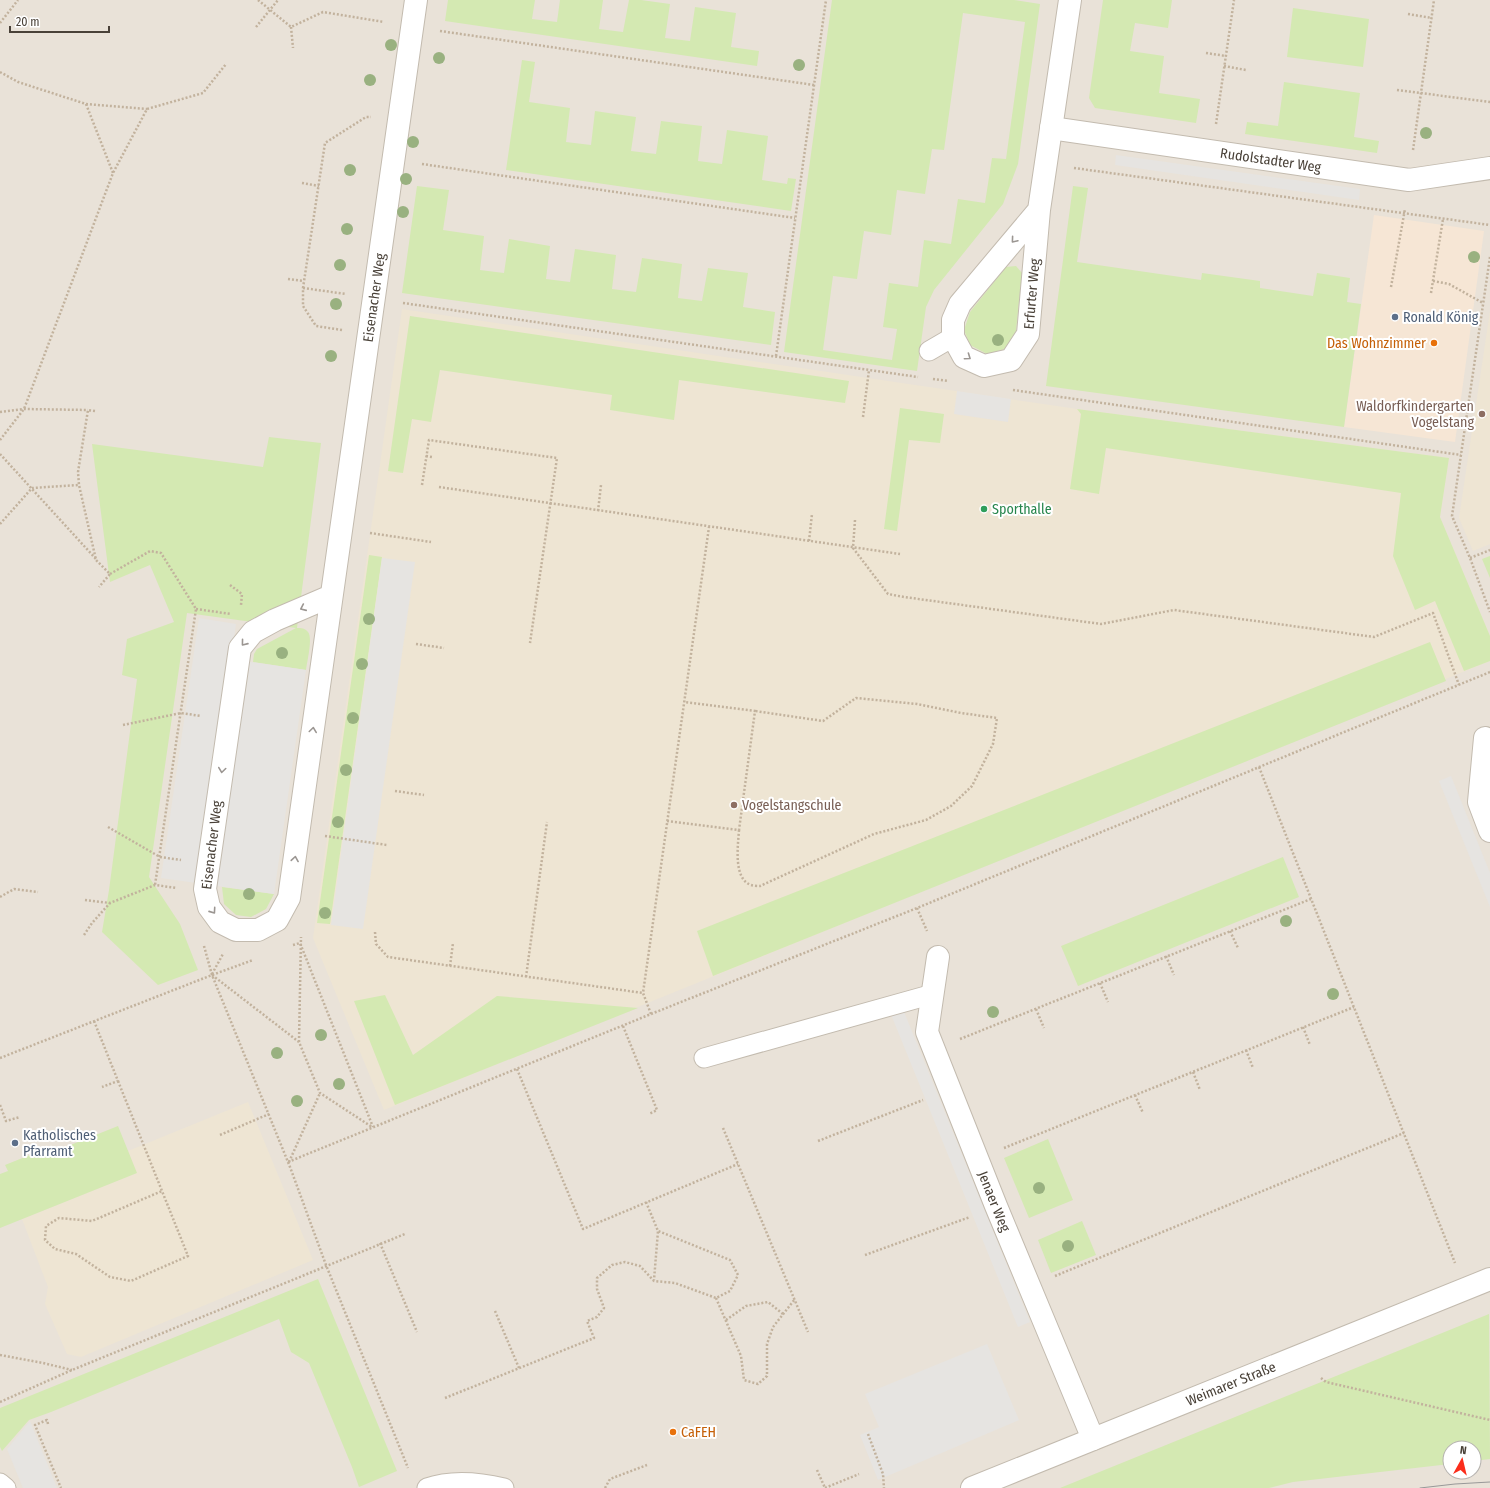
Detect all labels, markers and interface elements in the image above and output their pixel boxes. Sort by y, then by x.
scale bar [10,8,109,34]
text: 20 m [16,15,40,29]
street label: Rudolstadter Weg [1219,144,1323,176]
one-way arrow [1012,236,1019,243]
street label: Eisenacher Weg [359,252,389,343]
street label: Erfurter Weg [1020,257,1043,330]
place label: Ronald König [1403,309,1479,326]
marker: Ronald König [1390,312,1400,322]
place label: Das Wohnzimmer [1327,335,1426,352]
marker: Das Wohnzimmer [1429,338,1439,348]
one-way arrow [964,352,971,360]
place label: Waldorfkindergarten Vogelstang [1356,398,1474,431]
marker: Waldorfkindergarten Vogelstang [1477,409,1487,419]
place label: Sporthalle [992,501,1052,518]
marker: Sporthalle [979,504,989,514]
one-way arrow [300,603,308,611]
one-way arrow [242,638,249,646]
one-way arrow [308,727,317,733]
one-way arrow [218,767,227,773]
place label: Vogelstangschule [742,797,842,814]
street label: Eisenacher Weg [198,799,226,890]
marker: Vogelstangschule [729,800,739,810]
one-way arrow [290,856,299,862]
one-way arrow [208,907,215,914]
place label: Katholisches Pfarramt [23,1127,96,1160]
marker: Katholisches Pfarramt [10,1138,20,1148]
street label: Jenaer Weg [974,1168,1014,1235]
street label: Weimarer Straße [1183,1358,1278,1409]
place label: CaFEH [681,1424,716,1441]
marker: CaFEH [668,1427,678,1437]
north arrow [1442,1440,1482,1480]
text: N [1459,1444,1467,1457]

